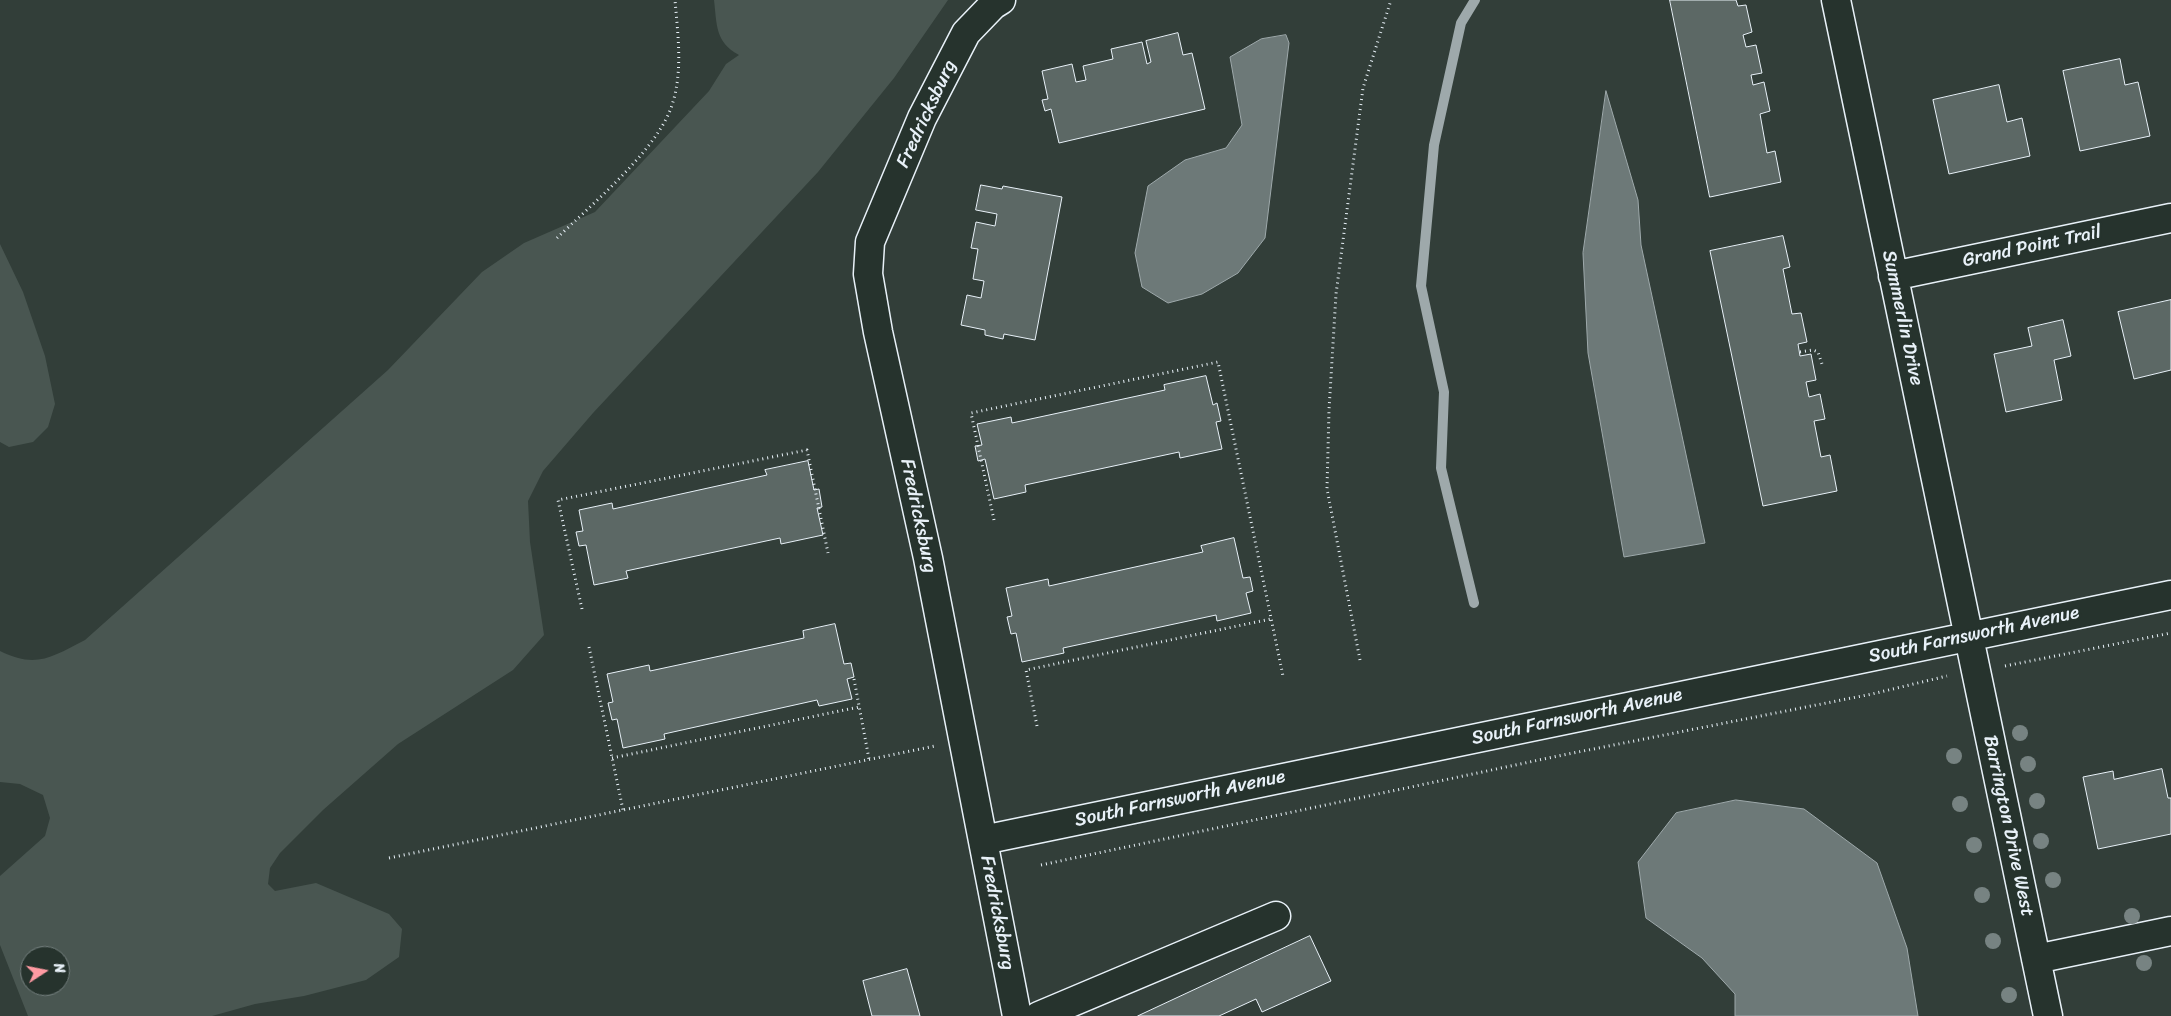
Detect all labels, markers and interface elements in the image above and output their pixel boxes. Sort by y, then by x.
street label: Fredricksburg [892,56,962,172]
street label: Grand Point Trail [1961,221,2103,273]
street label: Summerlin Drive [1877,248,1927,388]
street label: Fredricksburg [895,457,941,575]
street label: South Farnsworth Avenue [1867,602,2081,668]
street label: South Farnsworth Avenue [1470,684,1684,750]
street label: Barrington Drive West [1978,733,2038,919]
street label: South Farnsworth Avenue [1073,766,1287,832]
street label: Fredricksburg [975,854,1019,972]
north arrow [20,946,70,996]
text: N [46,961,72,975]

